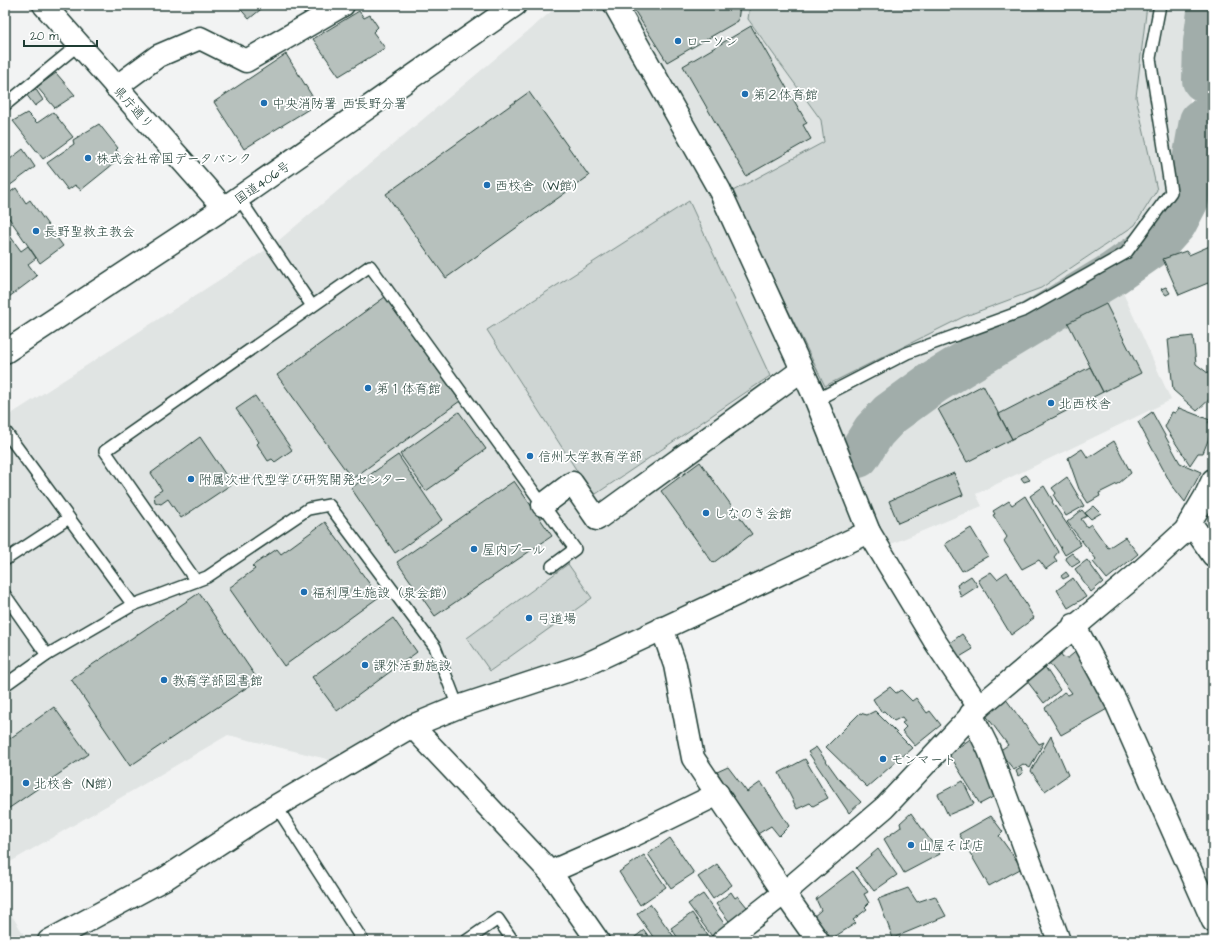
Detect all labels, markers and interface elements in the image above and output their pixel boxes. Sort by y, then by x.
scale bar [24,22,97,48]
text: 20 m [30,28,59,45]
place label: ローソン [686,33,738,51]
marker: ローソン [673,36,683,46]
street label: 県庁通り [109,82,157,133]
place label: 第２体育館 [753,86,818,104]
marker: 第２体育館 [740,89,750,99]
place label: 中央消防署 西長野分署 [272,95,407,113]
marker: 中央消防署 西長野分署 [259,98,269,108]
place label: 株式会社帝国データバンク [96,150,251,168]
marker: 株式会社帝国データバンク [83,153,93,163]
street label: 国道406号 [231,157,294,209]
place label: 西校舎（W館） [495,177,585,195]
marker: 西校舎（W館） [482,180,492,190]
place label: 長野聖救主教会 [44,223,135,241]
marker: 長野聖救主教会 [31,226,41,236]
place label: 第１体育館 [376,380,441,398]
marker: 第１体育館 [363,383,373,393]
place label: 北西校舎 [1059,395,1111,413]
marker: 北西校舎 [1046,398,1056,408]
place label: 信州大学教育学部 [538,448,642,466]
marker: 信州大学教育学部 [525,451,535,461]
place label: 附属次世代型学び研究開発センター [199,471,406,489]
marker: 附属次世代型学び研究開発センター [186,474,196,484]
place label: しなのき会館 [714,505,792,523]
marker: しなのき会館 [701,508,711,518]
place label: 屋内プール [482,541,545,559]
marker: 屋内プール [469,544,479,554]
place label: 福利厚生施設（泉会館） [312,584,455,602]
marker: 福利厚生施設（泉会館） [299,587,309,597]
place label: 弓道場 [537,610,576,628]
marker: 弓道場 [524,613,534,623]
place label: 課外活動施設 [373,657,451,675]
marker: 課外活動施設 [360,660,370,670]
place label: 教育学部図書館 [172,672,263,690]
marker: 教育学部図書館 [159,675,169,685]
place label: モンマート [891,751,956,769]
marker: モンマート [878,754,888,764]
place label: 北校舎（N館） [34,775,120,793]
marker: 北校舎（N館） [21,778,31,788]
place label: 山屋そば店 [919,837,984,855]
marker: 山屋そば店 [906,840,916,850]

